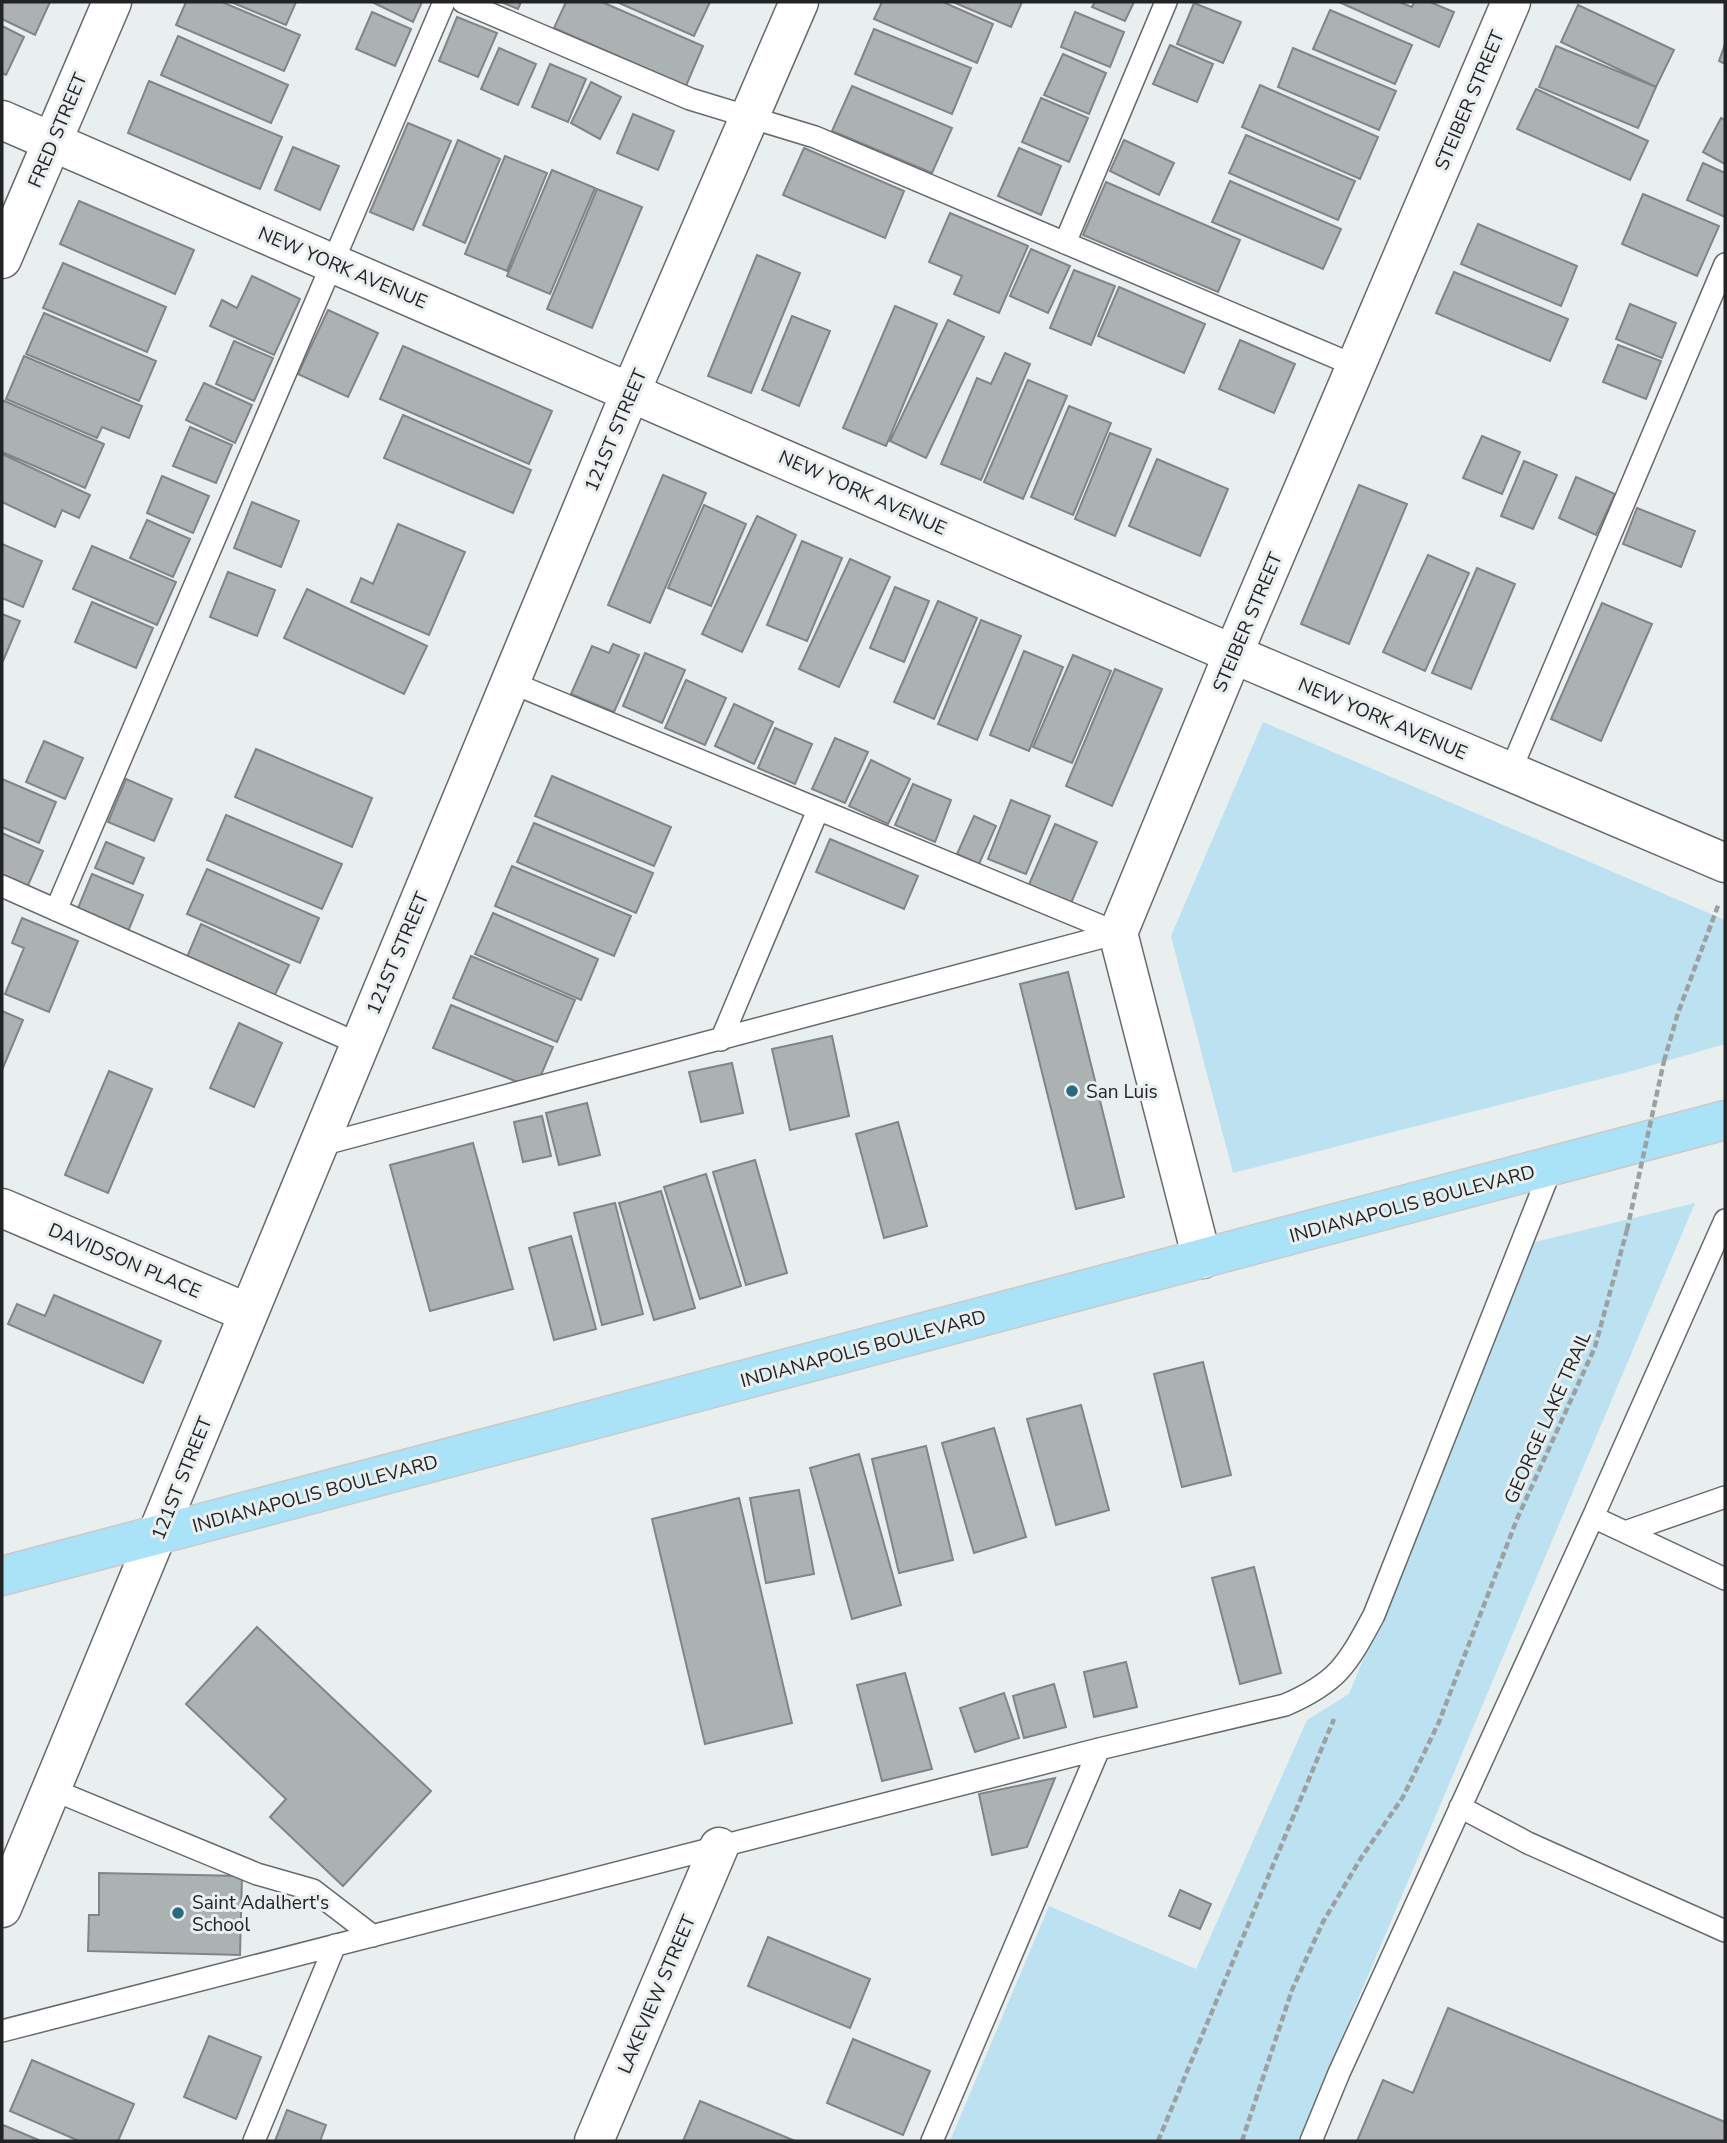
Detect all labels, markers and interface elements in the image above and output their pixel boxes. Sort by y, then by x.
street label: STEIBER STREET [1429,26,1511,174]
street label: FRED STREET [22,69,94,192]
street label: NEW YORK AVENUE [254,221,431,315]
street label: 121ST STREET [578,365,654,496]
street label: NEW YORK AVENUE [774,444,951,542]
street label: STEIBER STREET [1207,548,1289,696]
street label: NEW YORK AVENUE [1294,672,1471,766]
street label: 121ST STREET [360,888,436,1019]
place label: San Luis [1086,1079,1158,1105]
marker: San Luis [1064,1083,1080,1099]
street label: INDIANAPOLIS BOULEVARD [1287,1159,1538,1249]
street label: DAVIDSON PLACE [44,1217,205,1305]
street label: INDIANAPOLIS BOULEVARD [738,1304,989,1394]
street label: GEORGE LAKE TRAIL [1498,1326,1598,1508]
street label: 121ST STREET [145,1412,219,1544]
street label: INDIANAPOLIS BOULEVARD [190,1449,441,1539]
place label: Saint Adalhert's School [192,1890,329,1938]
marker: Saint Adalhert's School [170,1905,186,1921]
street label: LAKEVIEW STREET [612,1910,702,2078]

